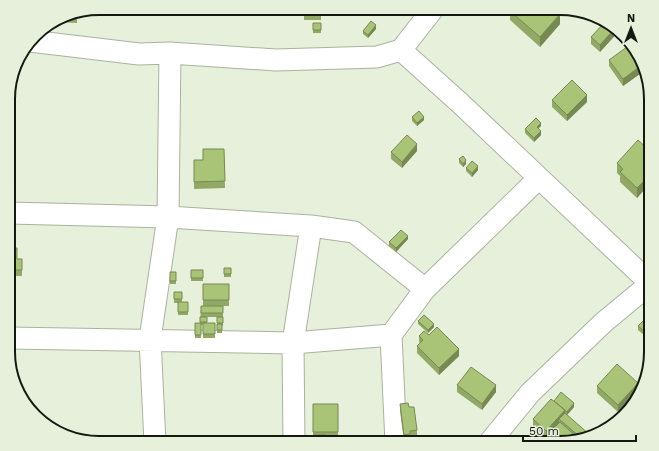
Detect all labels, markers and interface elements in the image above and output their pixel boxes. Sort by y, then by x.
north arrow [611,8,651,48]
text: N [627,12,635,25]
scale bar [523,417,636,443]
text: 50 m [529,424,559,438]

